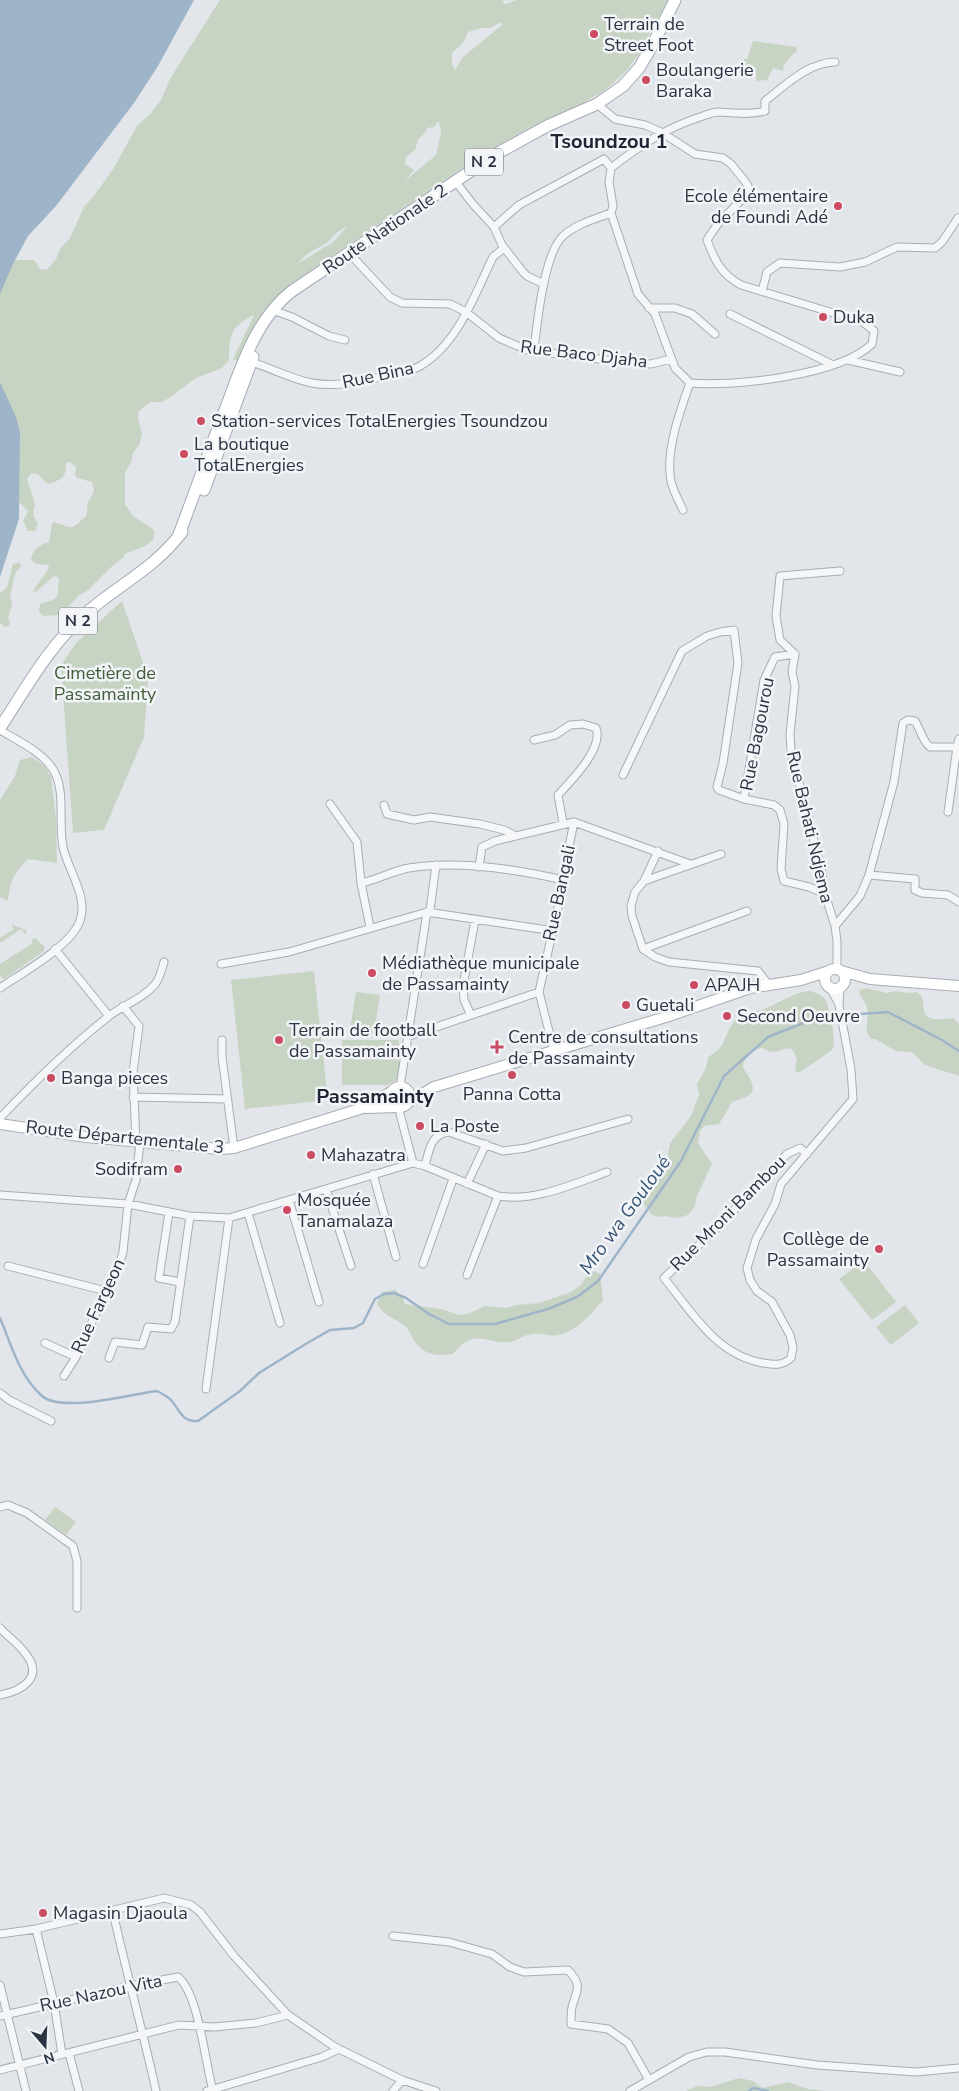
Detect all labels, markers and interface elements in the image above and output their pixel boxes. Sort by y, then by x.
place label: Terrain de Street Foot [604,12,694,57]
marker: Terrain de Street Foot [588,28,600,40]
place label: Boulangerie Baraka [656,58,754,103]
marker: Boulangerie Baraka [640,74,652,86]
district label: Tsoundzou 1 [550,128,668,155]
road number: N 2 [465,148,503,176]
street label: Route Nationale 2 [318,178,452,280]
place label: Ecole élémentaire de Foundi Adé [684,184,828,229]
marker: Ecole élémentaire de Foundi Adé [832,200,844,212]
place label: Duka [833,305,875,329]
marker: Duka [817,311,829,323]
street label: Rue Baco Djaha [519,334,649,374]
street label: Rue Bina [340,356,416,394]
place label: Station-services TotalEnergies Tsoundzou [211,409,548,433]
marker: Station-services TotalEnergies Tsoundzou [195,415,207,427]
place label: La boutique TotalEnergies [194,432,304,477]
marker: La boutique TotalEnergies [178,448,190,460]
road number: N 2 [59,608,97,634]
park label: Cimetière de Passamaïnty [54,661,157,706]
street label: Rue Bagourou [734,675,780,793]
street label: Rue Bahati Ndjema [781,749,839,905]
street label: Rue Bangali [537,843,581,943]
place label: Médiathèque municipale de Passamainty [382,951,579,996]
marker: Médiathèque municipale de Passamainty [366,967,378,979]
place label: APAJH [704,973,760,997]
marker: APAJH [688,979,700,991]
place label: Guetali [636,993,694,1017]
marker: Guetali [620,999,632,1011]
place label: Second Oeuvre [737,1004,860,1028]
marker: Second Oeuvre [721,1010,733,1022]
place label: Terrain de football de Passamainty [289,1018,437,1063]
place label: Centre de consultations de Passamainty [508,1025,698,1070]
marker: Terrain de football de Passamainty [273,1034,285,1046]
marker: Centre de consultations de Passamainty [490,1040,504,1054]
place label: Banga pieces [61,1066,168,1090]
marker: Panna Cotta [506,1069,518,1081]
marker: Banga pieces [45,1072,57,1084]
place label: Panna Cotta [463,1082,561,1106]
district label: Passamainty [316,1083,434,1110]
place label: La Poste [430,1114,499,1138]
street label: Route Départementale 3 [25,1115,225,1159]
marker: La Poste [414,1120,426,1132]
place label: Mahazatra [321,1143,406,1167]
marker: Mahazatra [305,1149,317,1161]
water label: Mro wa Gouloué [573,1150,677,1280]
street label: Rue Mroni Bambou [665,1150,791,1276]
place label: Sodifram [95,1157,168,1181]
marker: Sodifram [172,1163,184,1175]
place label: Mosquée Tanamalaza [297,1188,393,1233]
marker: Mosquée Tanamalaza [281,1204,293,1216]
place label: Collège de Passamainty [767,1227,870,1272]
marker: Collège de Passamainty [873,1243,885,1255]
street label: Rue Fargeon [66,1255,130,1357]
place label: Magasin Djaoula [53,1901,188,1925]
marker: Magasin Djaoula [37,1907,49,1919]
street label: Rue Nazou Vita [38,1968,164,2018]
north arrow [20,2021,70,2071]
text: N [41,2047,57,2069]

